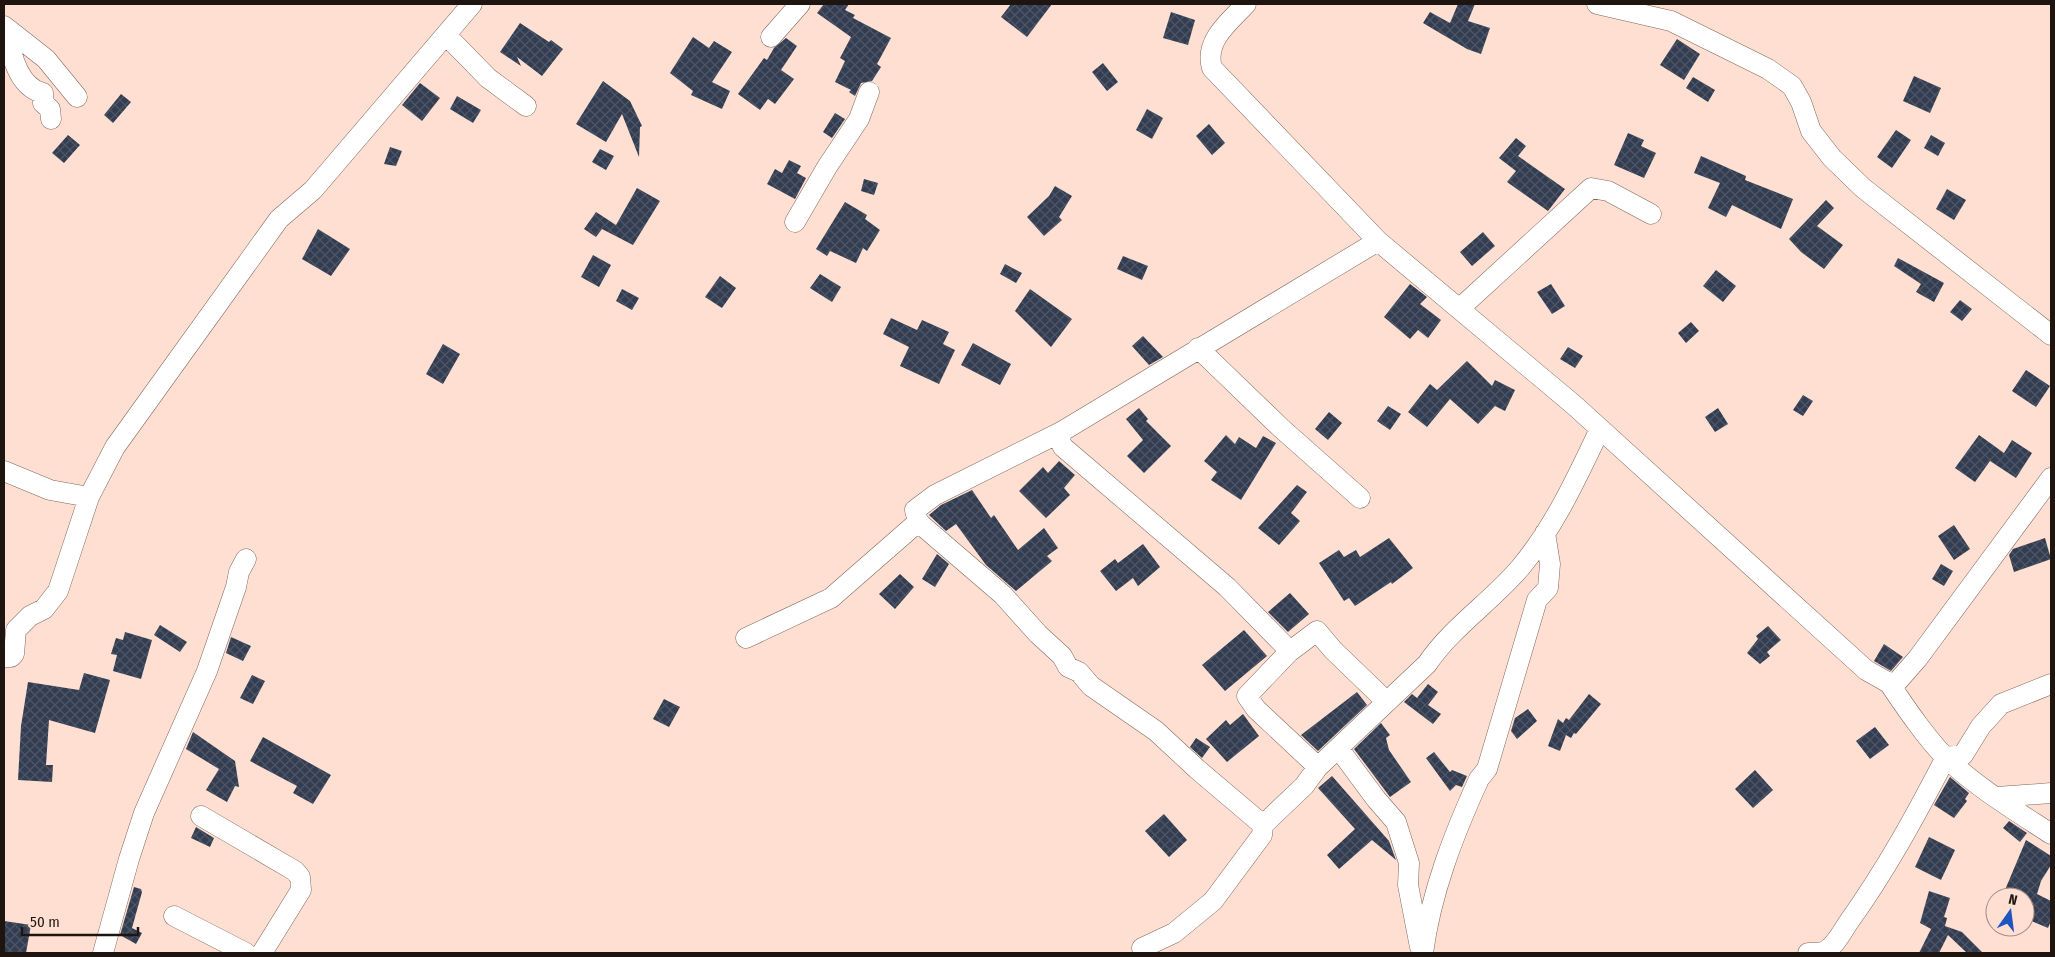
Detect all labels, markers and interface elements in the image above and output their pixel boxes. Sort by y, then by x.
north arrow [1985,887,2035,937]
text: N [2007,891,2019,909]
scale bar [22,904,139,936]
text: 50 m [30,913,60,931]

